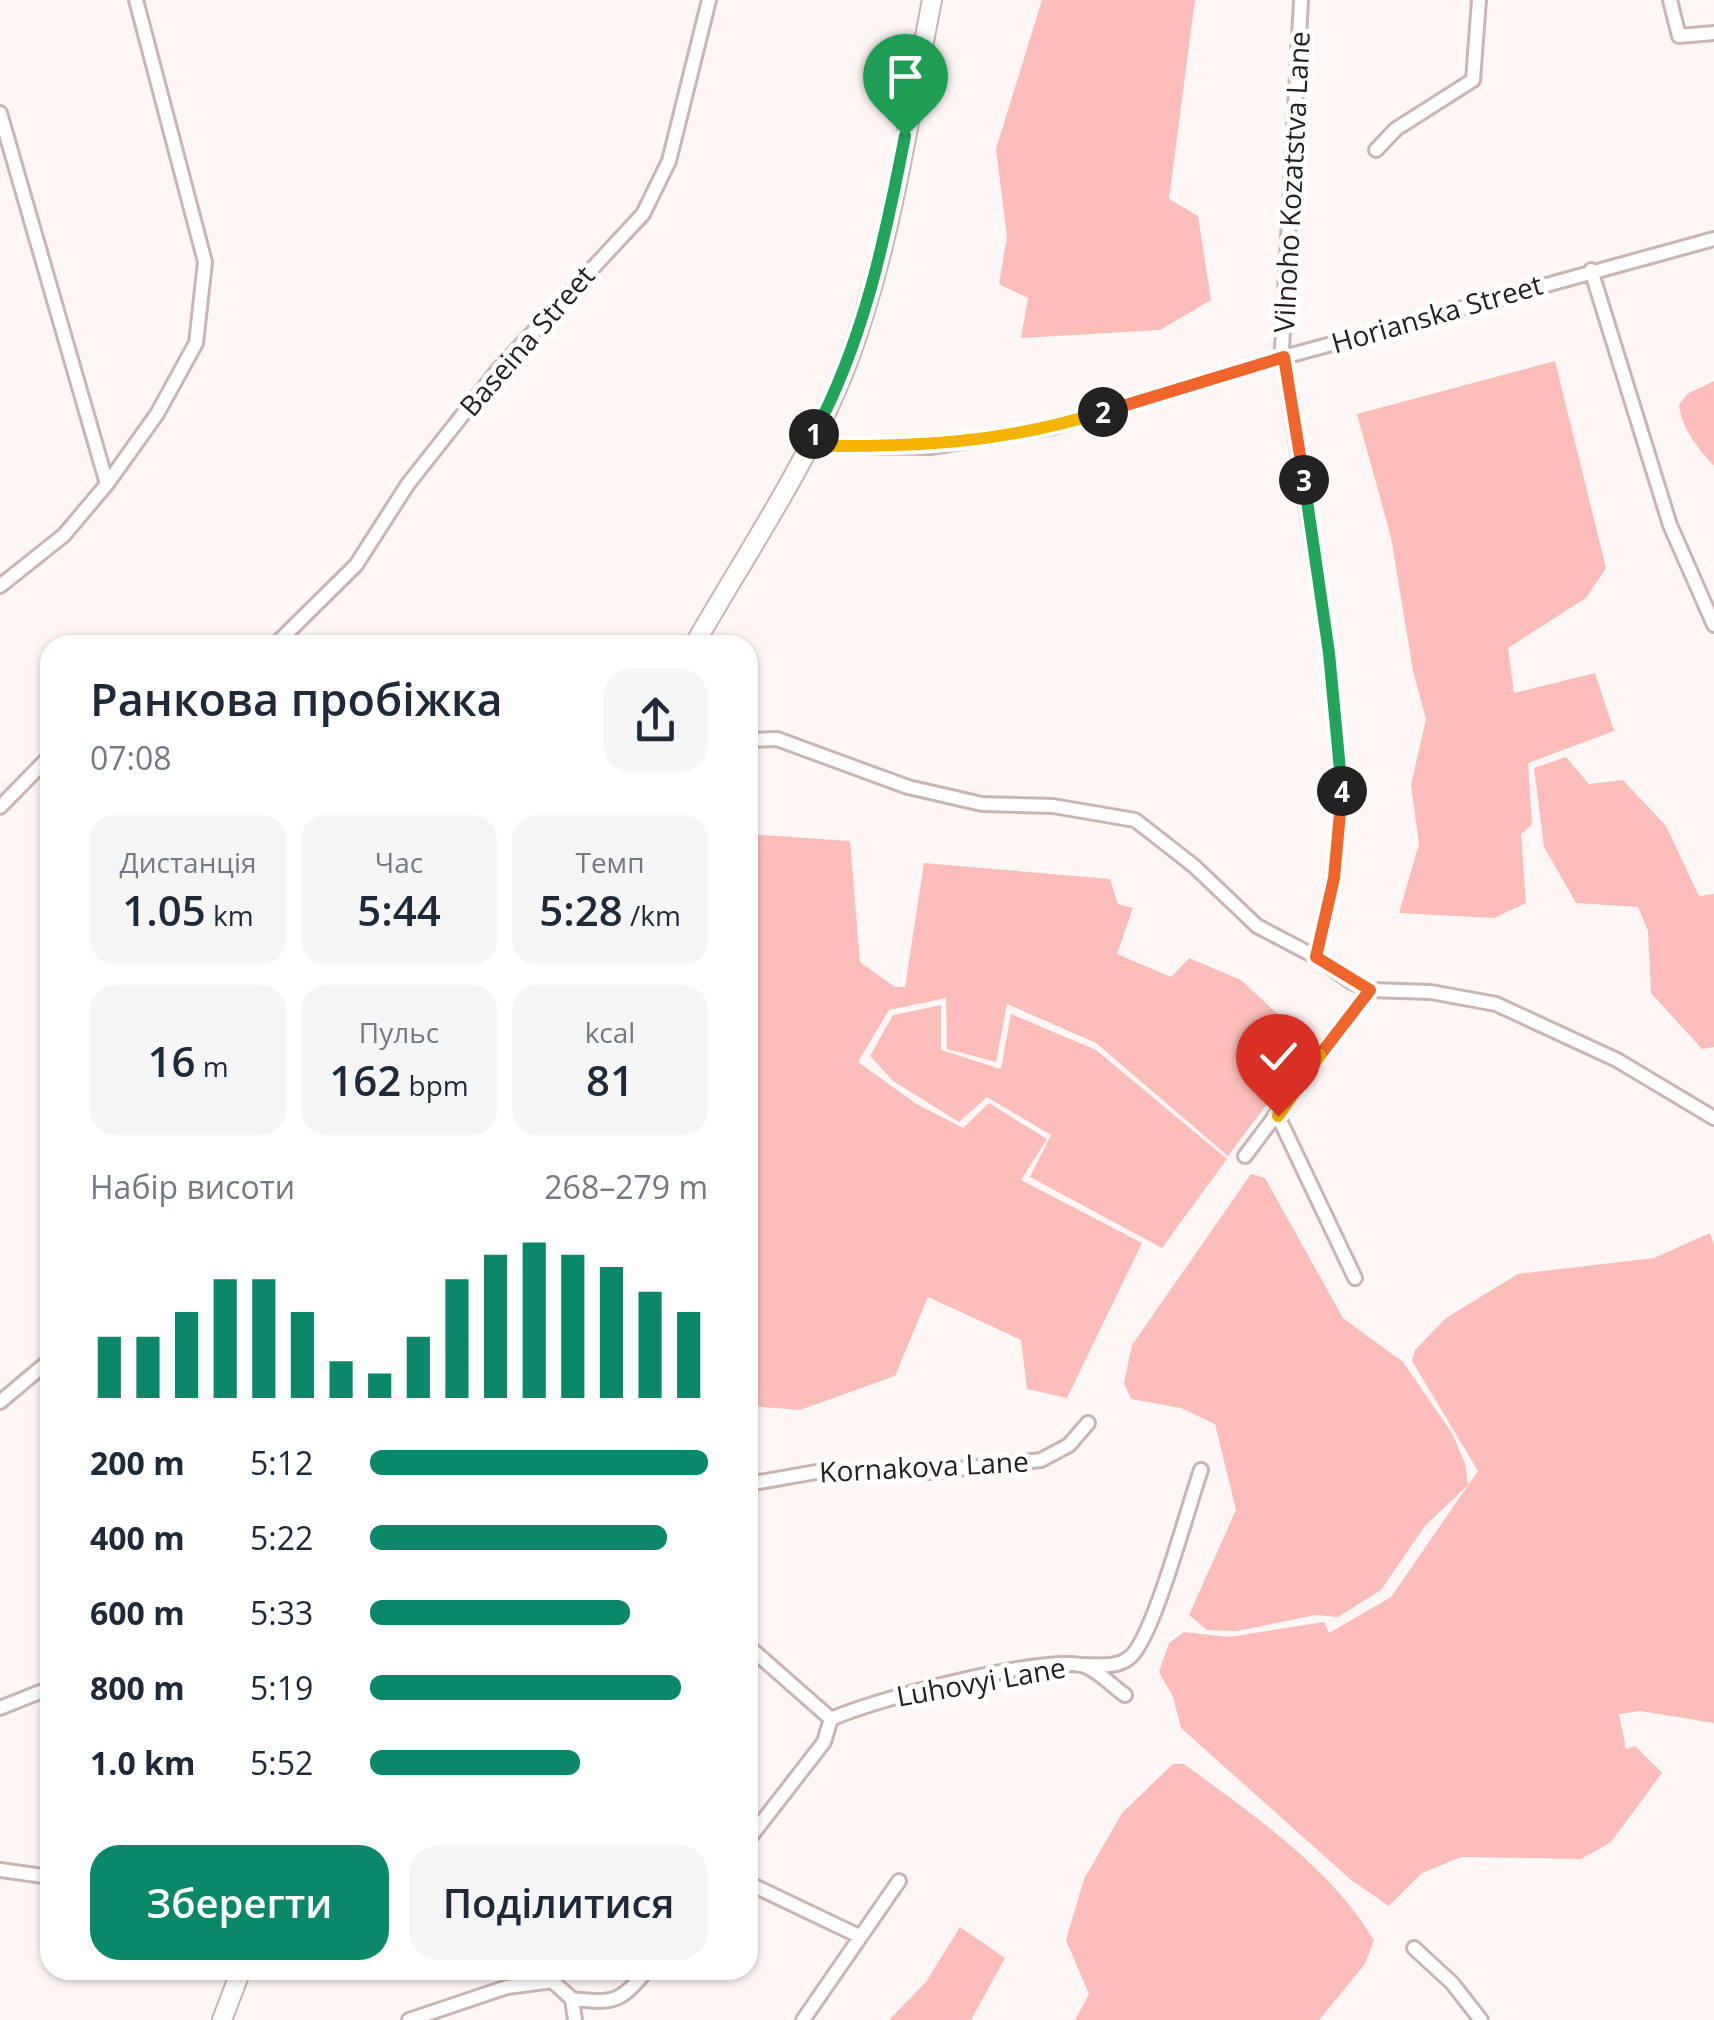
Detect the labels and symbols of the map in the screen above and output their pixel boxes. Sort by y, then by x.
street label: Vilnoho Kozatstva Lane [1264,30,1318,334]
pin [863,34,948,137]
street label: Baseina Street [450,257,602,424]
street label: Horianska Street [1327,265,1547,361]
pin: 2 [1078,387,1128,437]
pin: 1 [789,409,839,459]
pin: 3 [1279,455,1329,505]
pin: 4 [1317,766,1367,816]
pin [1236,1014,1321,1117]
street label: Kornakova Lane [818,1442,1030,1490]
street label: Luhovyi Lane [893,1647,1068,1715]

